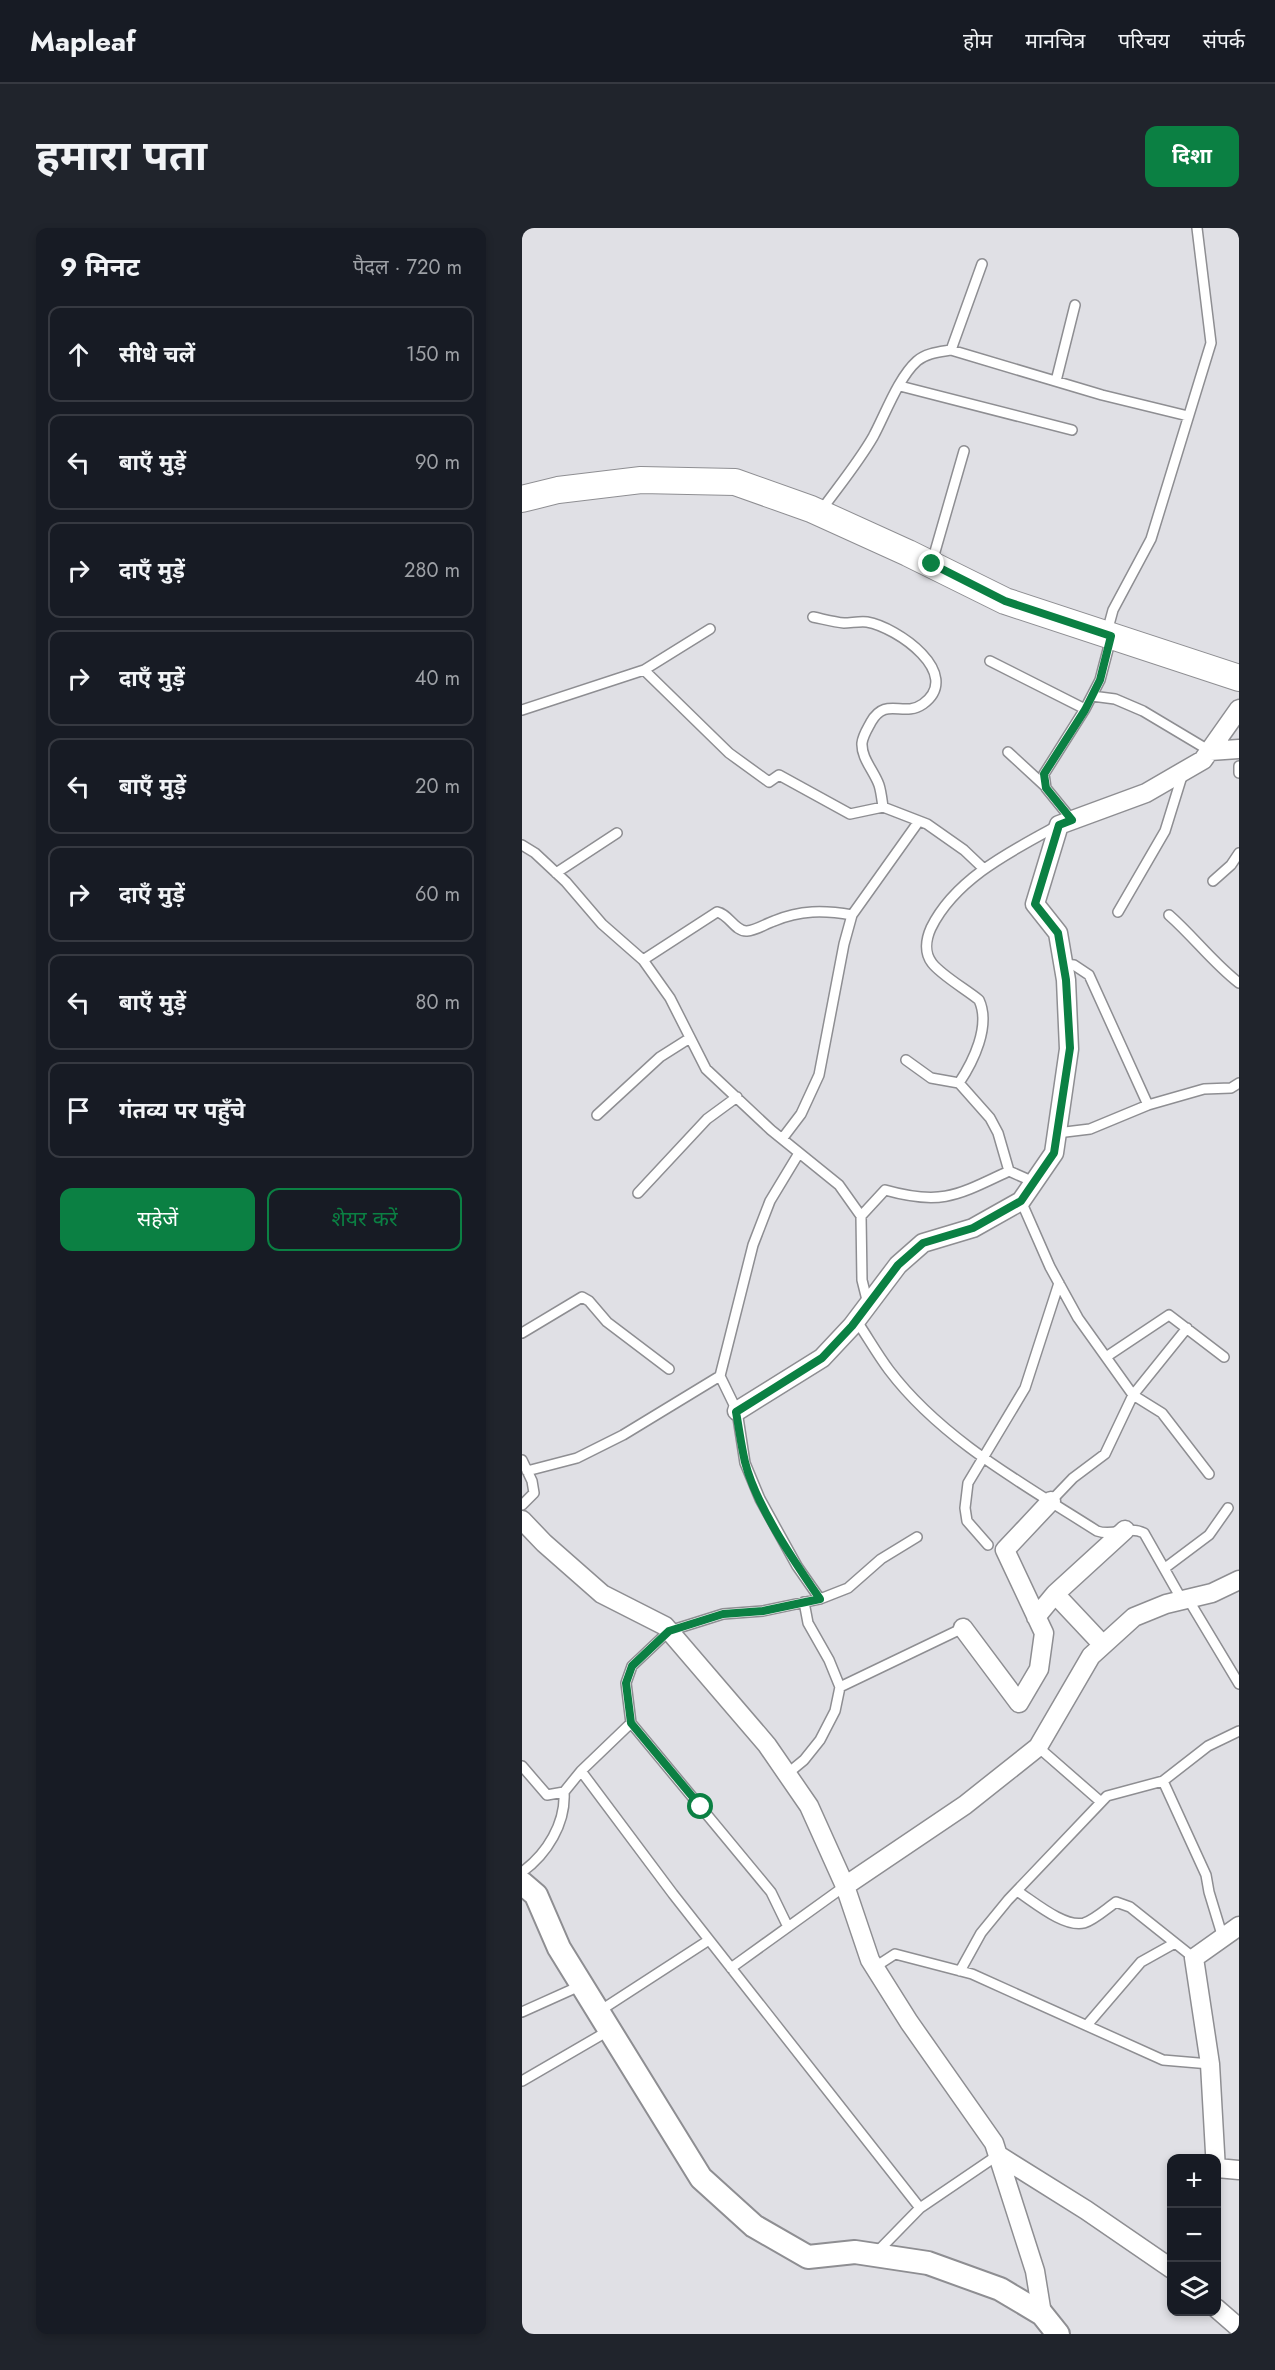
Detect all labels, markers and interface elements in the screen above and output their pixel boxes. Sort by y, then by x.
text: Mapleaf [30,21,136,62]
text: होम [963,26,992,56]
text: मानचित्र [1025,26,1085,56]
text: परिचय [1118,26,1170,56]
text: संपर्क [1203,26,1245,56]
text: हमारा पता [36,125,207,186]
button: दिशा [1145,126,1239,187]
text: 9 मिनट [60,248,140,286]
text: पैदल · 720 m [353,253,462,282]
icon: ahead [62,338,95,371]
text: सीधे चलें [119,338,195,370]
text: 150 m [406,340,460,369]
icon: left [62,446,95,479]
text: बाएँ मुड़ें [119,446,186,478]
text: 90 m [415,448,460,477]
route end [918,550,944,576]
icon: right [62,554,95,587]
text: दाएँ मुड़ें [119,554,185,586]
text: 280 m [404,556,460,585]
icon: right [62,662,95,695]
text: दाएँ मुड़ें [119,662,185,694]
text: 40 m [415,664,460,693]
icon: left [62,770,95,803]
text: बाएँ मुड़ें [119,770,186,802]
text: 20 m [415,772,460,801]
icon: right [62,878,95,911]
text: दाएँ मुड़ें [119,878,185,910]
text: 60 m [415,880,460,909]
icon: left [62,986,95,1019]
text: बाएँ मुड़ें [119,986,186,1018]
text: 80 m [415,988,460,1017]
icon: arrive [62,1094,95,1127]
text: गंतव्य पर पहुँचे [119,1094,245,1126]
button: सहेजें [60,1188,255,1251]
button: शेयर करें [267,1188,462,1251]
route start [687,1793,713,1819]
map controls [1167,2154,1221,2316]
button: + [1167,2154,1221,2208]
button: − [1167,2208,1221,2262]
button: layers [1167,2262,1221,2316]

